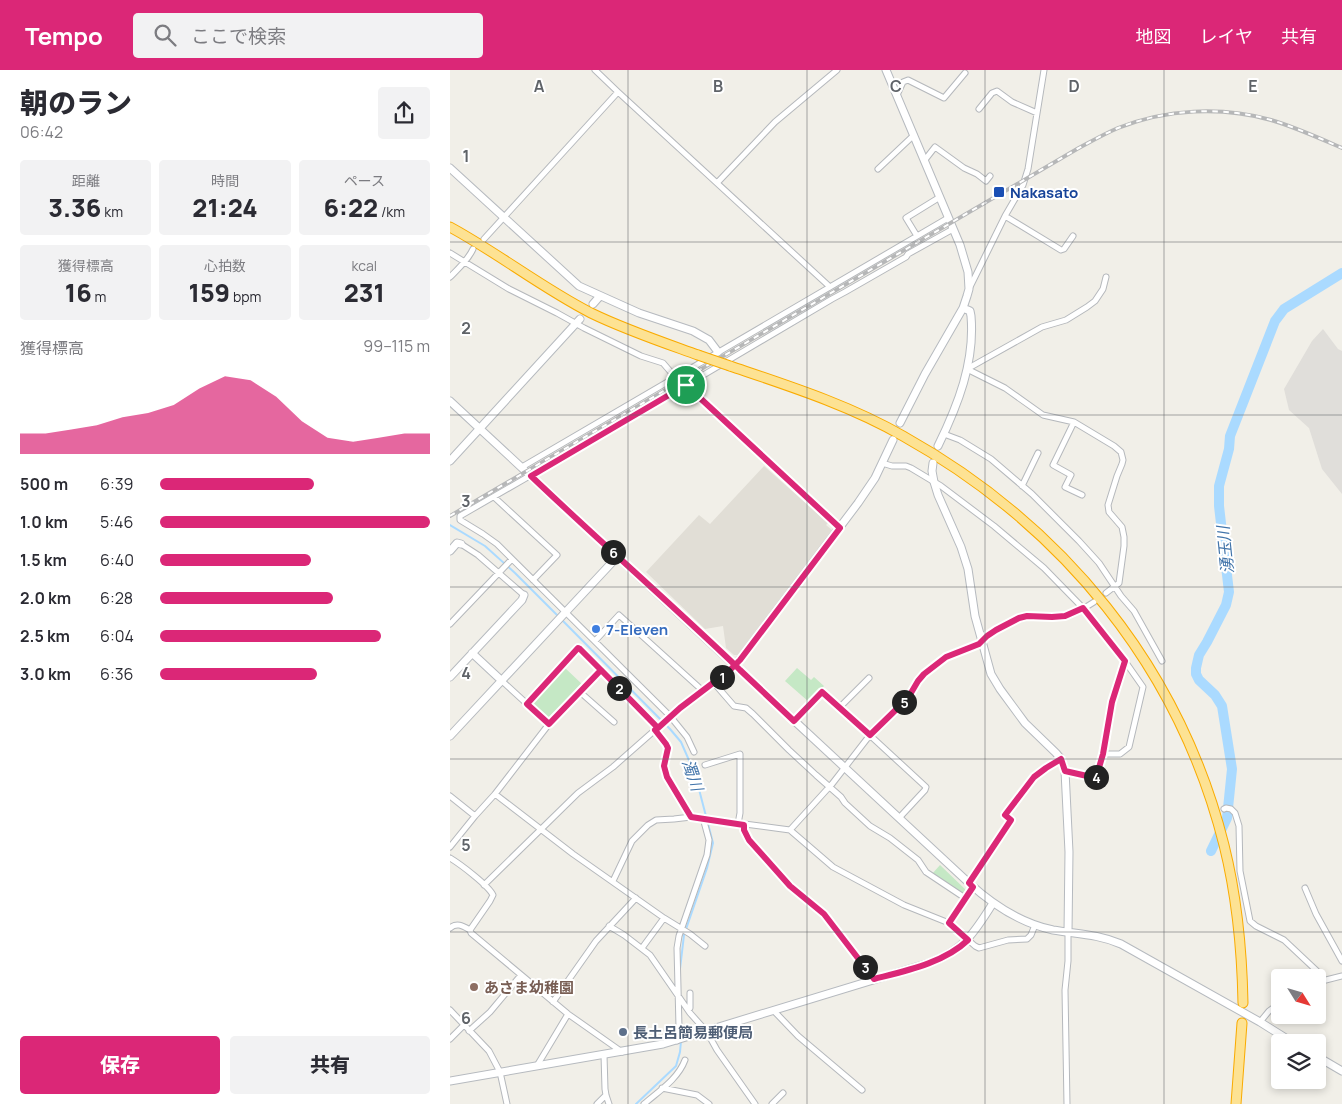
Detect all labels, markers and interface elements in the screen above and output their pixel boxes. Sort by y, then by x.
search box [133,13,483,58]
text: Tempo [25,19,103,52]
icon: search [151,21,179,49]
text: ここで検索 [191,23,286,49]
text: 地図 [1136,24,1172,48]
text: レイヤ [1200,24,1253,48]
text: 共有 [1281,24,1317,48]
text: A [534,75,545,97]
text: B [713,75,723,97]
text: C [890,75,902,97]
text: D [1068,75,1080,97]
text: E [1248,75,1258,97]
text: 朝のラン [20,83,132,121]
button: share [378,87,430,139]
text: 06:42 [20,121,63,143]
text: 1 [462,145,470,167]
text: 距離 [72,171,100,190]
text: 時間 [211,171,239,190]
text: ペース [344,171,385,190]
place label: Nakasato [1010,182,1078,203]
marker: Nakasato [992,185,1006,199]
text: 3.36 [48,190,101,225]
text: 21:24 [192,190,258,225]
text: 6:22 [323,190,378,225]
text: km [101,202,123,221]
text: /km [378,202,405,221]
text: 獲得標高 [58,256,114,275]
text: 心拍数 [204,256,246,275]
text: kcal [352,256,377,275]
text: 16 [65,275,92,310]
text: 159 [189,275,230,310]
text: 231 [344,275,385,310]
text: m [92,287,106,306]
text: bpm [230,287,261,306]
text: 2 [461,317,471,339]
text: 99–115 m [363,335,430,357]
text: 獲得標高 [20,337,84,359]
pin [665,364,707,406]
icon: arrive [672,371,700,399]
text: 500 m [20,473,68,495]
text: 6:39 [100,473,134,495]
text: 3 [461,490,471,512]
text: 1.0 km [20,511,68,533]
text: 5:46 [100,511,133,533]
water label: 湧玉川 [1211,523,1238,575]
pin: 6 [600,540,626,564]
text: 6 [609,543,618,562]
text: 1.5 km [20,549,67,571]
text: 6:40 [100,549,134,571]
text: 2.0 km [20,587,71,609]
text: 6:28 [100,587,133,609]
place label: 7-Eleven [606,619,668,640]
marker: 7-Eleven [590,623,602,635]
text: 2.5 km [20,625,70,647]
text: 6:04 [100,625,134,647]
text: 4 [461,662,471,684]
text: 3.0 km [20,663,71,685]
text: 6:36 [100,663,134,685]
pin: 1 [710,664,734,690]
text: 1 [719,668,726,687]
pin: 2 [606,676,632,700]
text: 2 [615,679,624,698]
pin: 5 [892,690,916,714]
text: 5 [900,693,909,712]
water label: 濁川 [677,756,709,796]
pin: 4 [1084,764,1108,790]
text: 4 [1092,768,1101,787]
text: 5 [461,834,471,856]
pin: 3 [852,954,878,980]
text: 3 [861,958,870,977]
north arrow [1271,969,1326,1024]
map controls [1271,969,1326,1089]
place label: あさま幼稚園 [484,977,574,998]
marker: あさま幼稚園 [468,981,480,993]
text: 6 [461,1007,471,1029]
place label: 長土呂簡易郵便局 [633,1022,753,1043]
marker: 長土呂簡易郵便局 [617,1026,629,1038]
button: layers [1271,1034,1326,1089]
button: 保存 [20,1036,220,1094]
button: 共有 [230,1036,430,1094]

